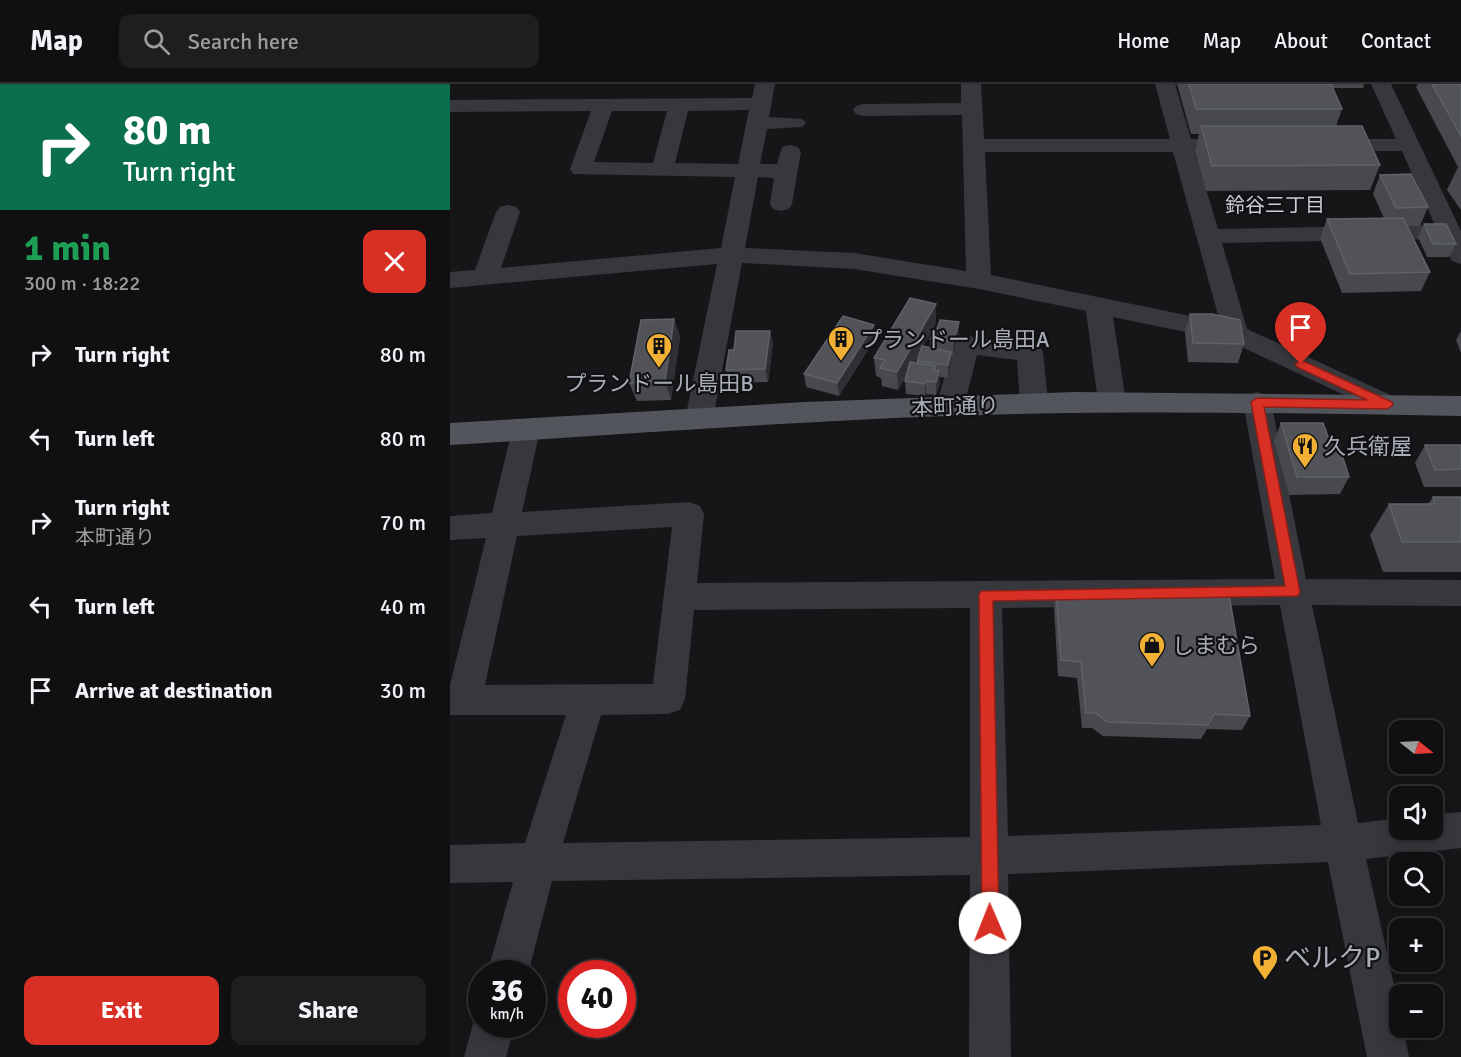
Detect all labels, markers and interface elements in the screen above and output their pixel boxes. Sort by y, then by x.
search box [119,14,539,68]
text: Map [30,24,83,58]
icon: search [140,25,173,58]
text: Search here [188,28,299,55]
text: Home [1117,28,1170,54]
text: Map [1203,28,1241,54]
text: About [1274,28,1328,54]
text: Contact [1361,28,1431,54]
text: 80 m [123,105,212,156]
icon: right [24,108,102,186]
text: Turn right [123,156,236,189]
district label: 鈴谷三丁目 [1225,193,1325,218]
text: 1 min [24,226,111,271]
button: close [363,230,426,293]
text: 300 m · 18:22 [24,271,140,296]
pin [1275,302,1326,364]
icon: arrive [1284,311,1317,344]
building icon: プランドール島田A [826,324,856,362]
place label: プランドール島田A [860,326,1050,353]
building icon: プランドール島田B [644,331,674,369]
icon: right [24,338,57,371]
text: Turn right [75,341,170,368]
text: 80 m [380,341,426,368]
place label: プランドール島田B [564,370,754,397]
street label: 本町通り [911,391,999,422]
icon: left [24,422,57,455]
text: Turn left [75,425,155,452]
text: 80 m [380,425,426,452]
restaurant icon: 久兵衛屋 [1290,431,1320,469]
place label: 久兵衛屋 [1324,433,1412,460]
text: Turn right [75,494,170,521]
icon: right [24,506,57,539]
text: 70 m [380,509,426,536]
text: 本町通り [75,525,155,550]
icon: left [24,590,57,623]
text: Turn left [75,593,155,620]
text: 40 m [380,593,426,620]
shop icon: しまむら [1137,630,1167,668]
place label: しまむら [1172,632,1260,659]
icon: arrive [24,674,57,707]
text: Arrive at destination [75,677,272,704]
text: 30 m [380,677,426,704]
north arrow [1389,720,1443,774]
map controls [1389,720,1443,1038]
button: sound [1389,786,1443,840]
button: search [1389,852,1443,906]
position arrow [958,891,1022,955]
button: + [1389,918,1443,972]
place label: ベルクP [1284,942,1380,975]
parking icon: ベルクP [1250,943,1280,981]
speed limit sign: 40 [558,960,636,1038]
text: 36 [491,973,523,1010]
button: Exit [24,976,219,1045]
button: Share [231,976,426,1045]
button: − [1389,984,1443,1038]
text: km/h [490,1005,524,1023]

